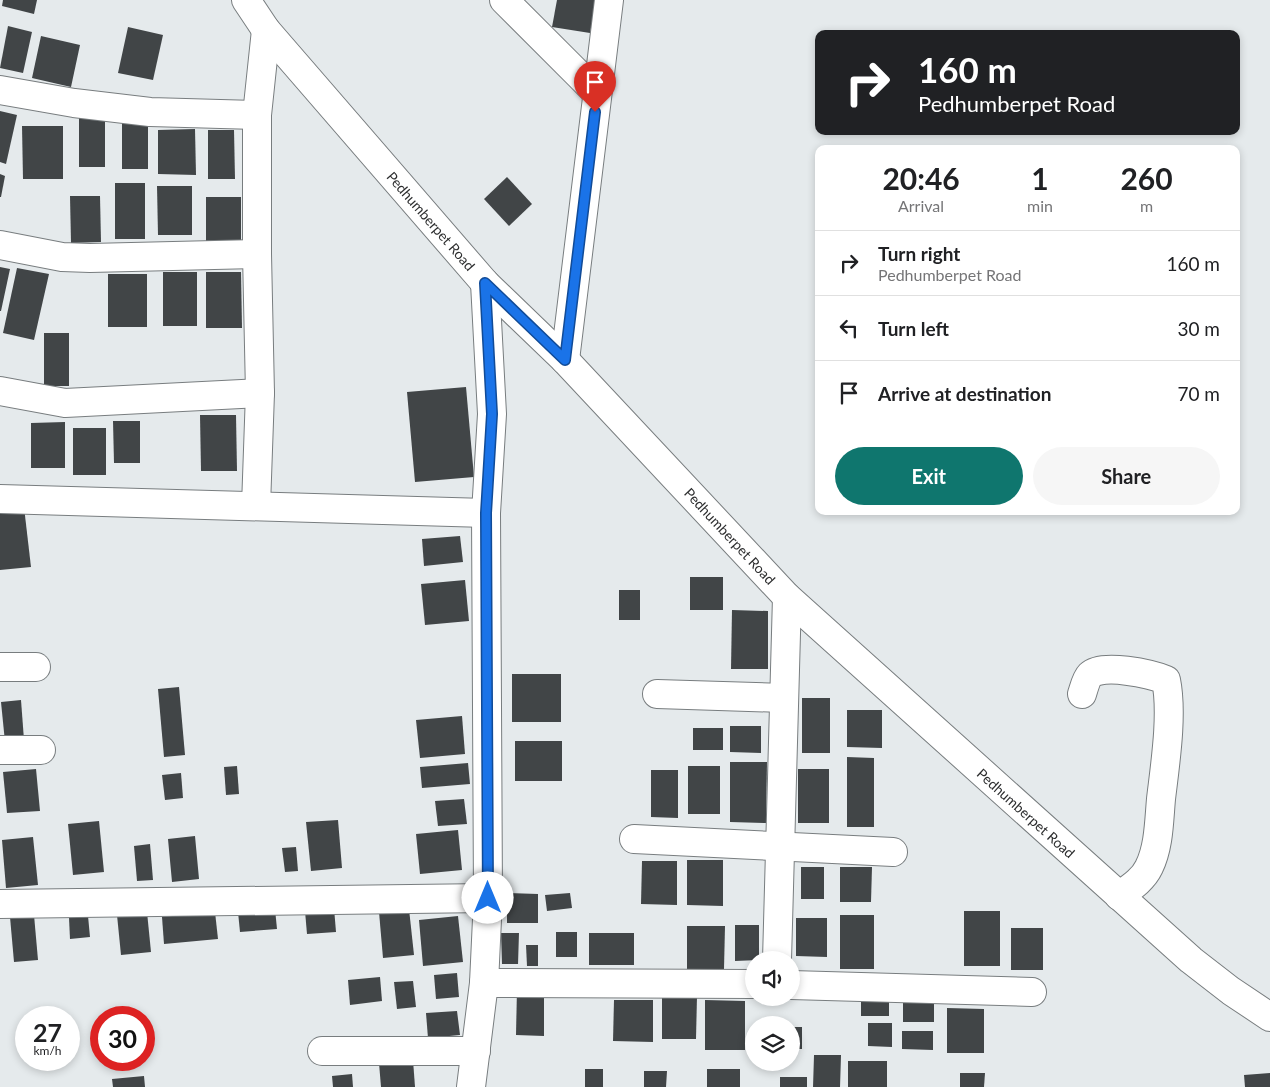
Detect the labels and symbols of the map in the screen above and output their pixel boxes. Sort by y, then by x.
pin [574,61,616,112]
street label: Pedhumberpet Road [383,168,479,274]
street label: Pedhumberpet Road [681,484,779,588]
street label: Pedhumberpet Road [974,765,1078,861]
position arrow [461,871,513,923]
speed limit sign: 30 [90,1006,155,1071]

